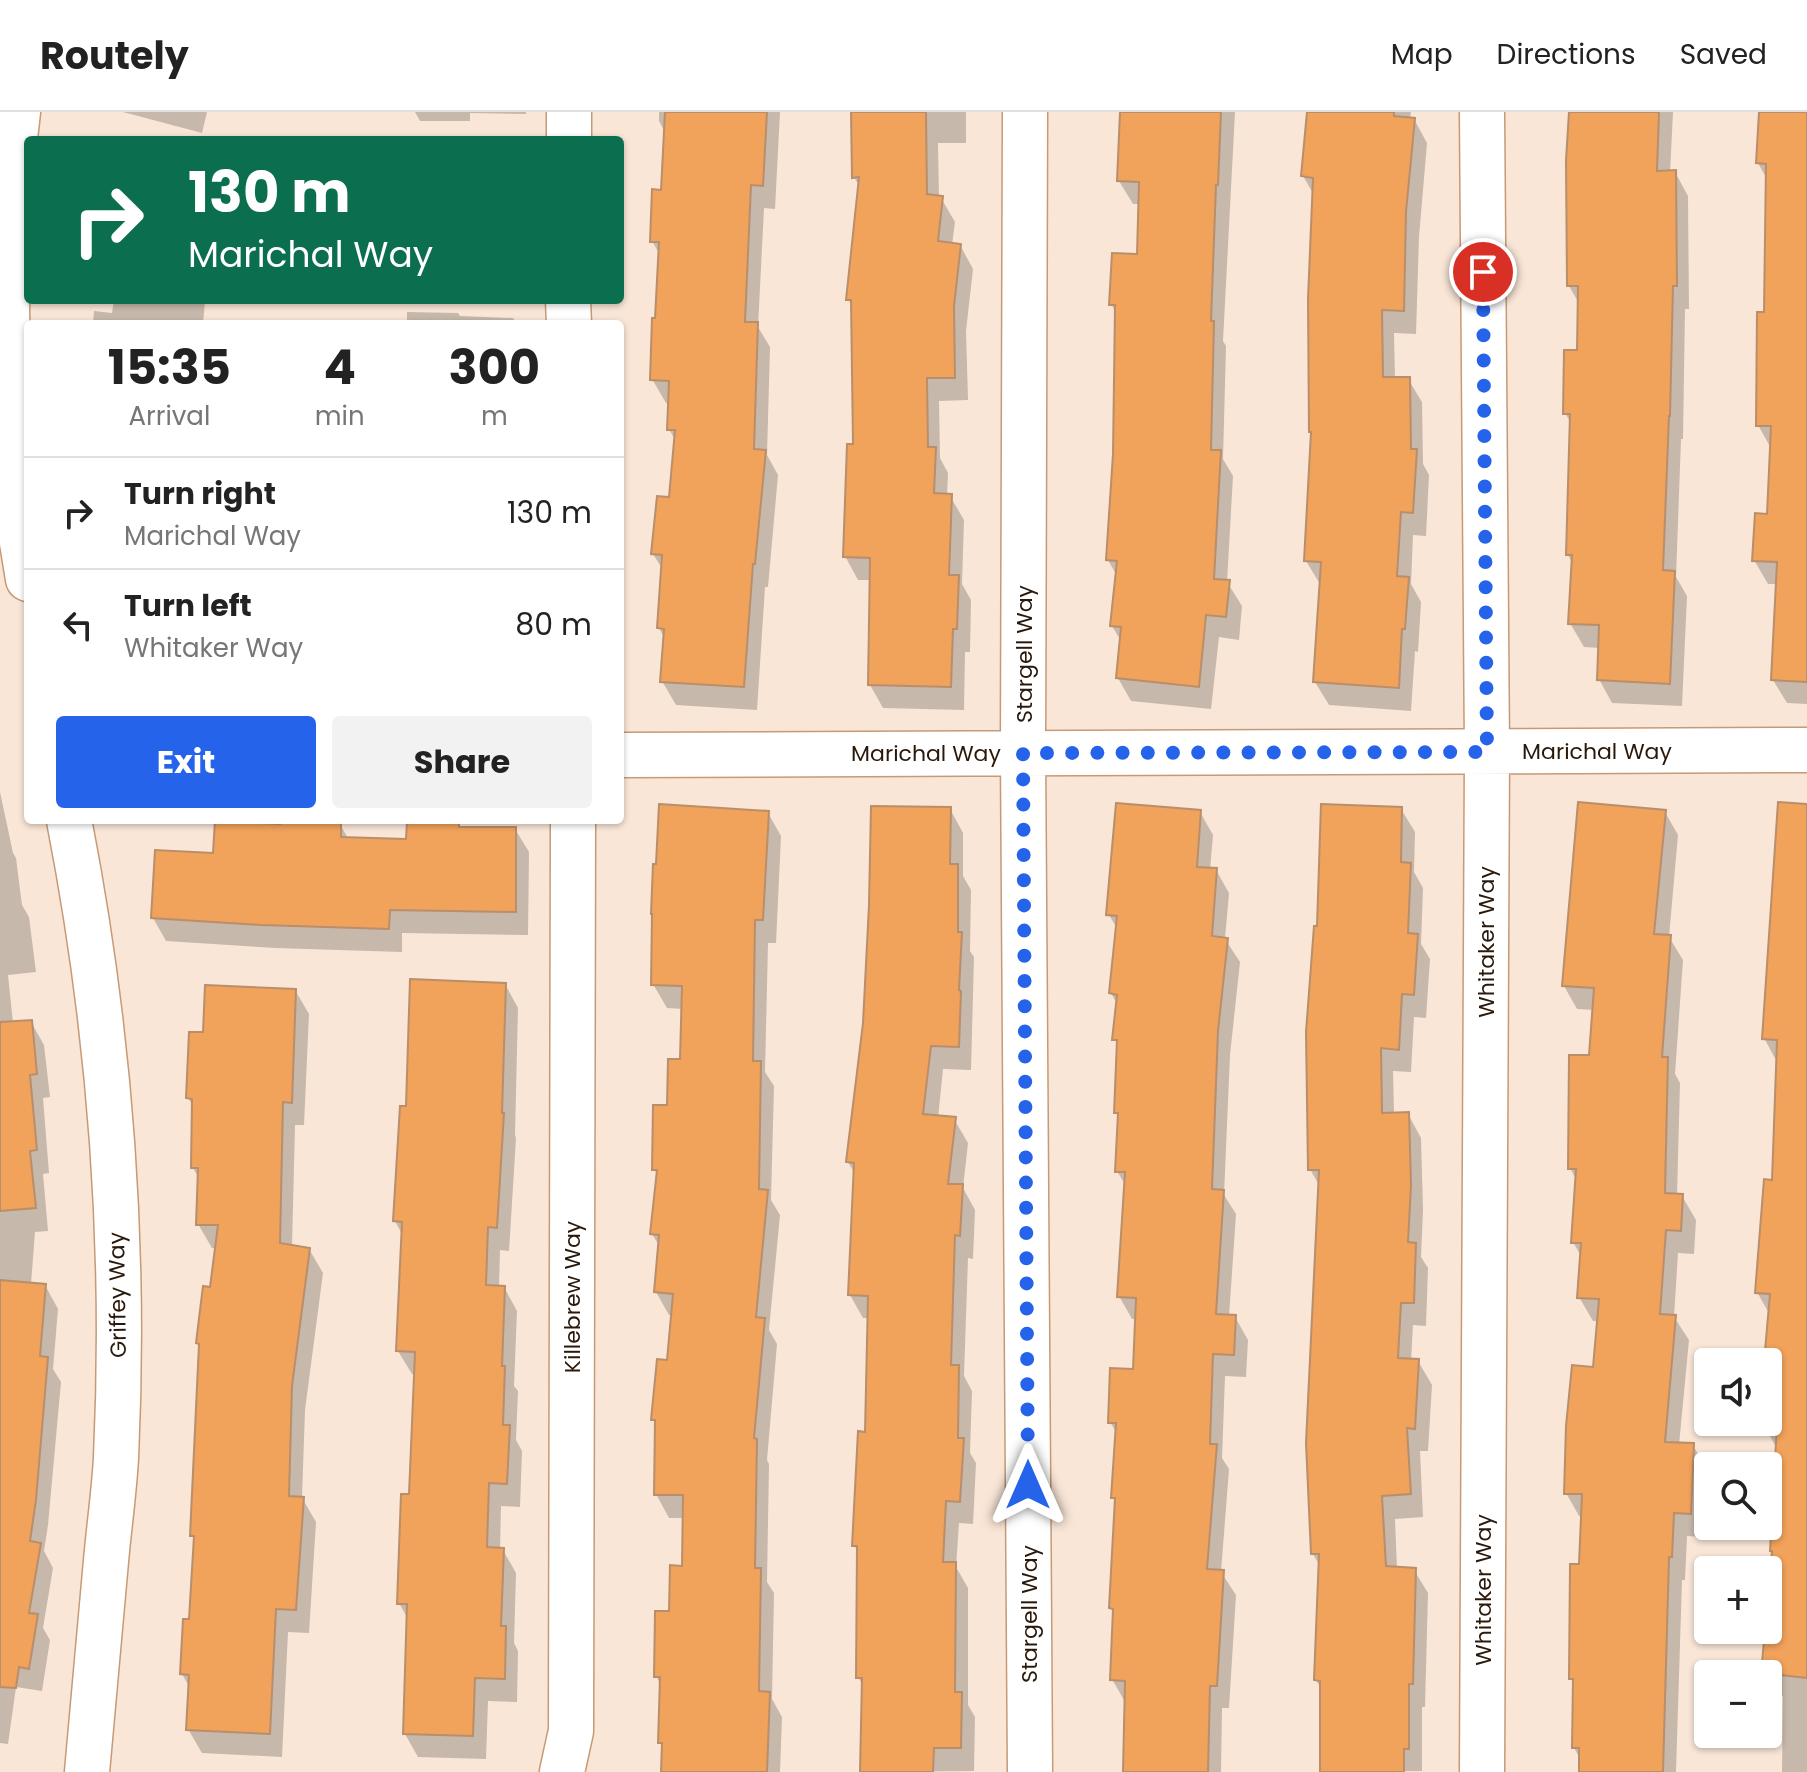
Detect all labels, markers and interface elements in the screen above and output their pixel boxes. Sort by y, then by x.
text: Routely [40,29,189,82]
text: Map [1391,35,1453,74]
text: Directions [1497,35,1636,74]
text: Saved [1680,35,1767,74]
text: 130 m [188,153,351,232]
icon: right [56,168,160,272]
text: Marichal Way [188,229,433,280]
pin [1449,238,1517,306]
icon: arrive [1461,250,1505,294]
text: 15:35 [108,334,231,401]
text: 4 [323,334,356,401]
text: 300 [448,334,540,401]
text: Arrival [128,398,210,434]
text: min [315,398,365,434]
text: m [481,398,508,434]
text: Turn right [124,472,276,515]
icon: right [56,491,100,535]
text: 130 m [507,491,592,534]
text: Marichal Way [124,518,301,554]
text: Turn left [124,584,252,627]
street label: Stargell Way [1009,584,1040,723]
icon: left [56,603,100,647]
text: 80 m [515,603,592,646]
text: Whitaker Way [124,630,303,666]
button: Exit [56,716,316,808]
button: Share [332,716,592,808]
street label: Marichal Way [1522,736,1672,767]
street label: Marichal Way [851,738,1001,769]
street label: Whitaker Way [1471,866,1502,1018]
street label: Killebrew Way [557,1220,588,1373]
street label: Griffey Way [101,1231,134,1358]
map controls [1694,1348,1782,1748]
button: sound [1694,1348,1782,1436]
position arrow [986,1443,1070,1527]
button: search [1694,1452,1782,1540]
street label: Whitaker Way [1468,1514,1499,1666]
street label: Stargell Way [1014,1544,1045,1683]
button: + [1694,1556,1782,1644]
button: − [1694,1660,1782,1748]

